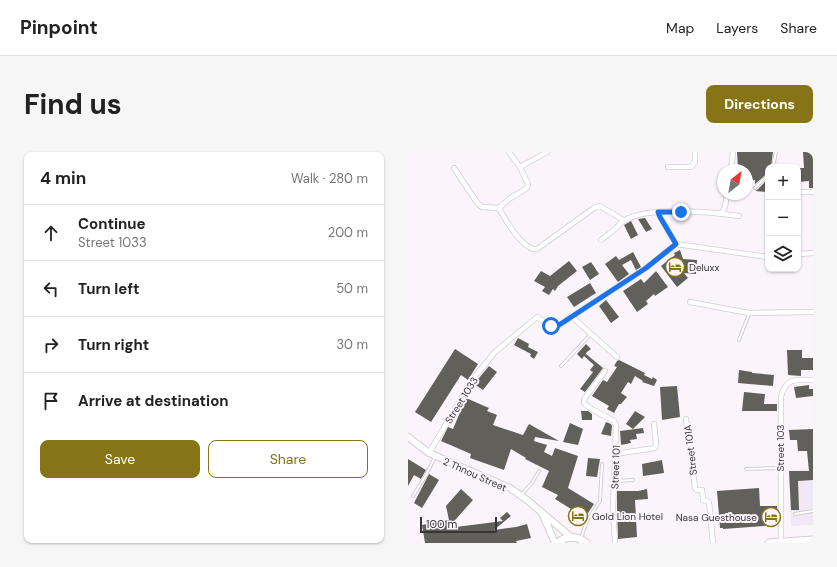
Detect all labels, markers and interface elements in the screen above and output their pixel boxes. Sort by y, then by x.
text: Pinpoint [20,15,98,40]
text: Map [666,19,694,37]
text: Layers [716,19,758,37]
text: Share [780,19,817,37]
button: Directions [706,85,813,123]
text: Find us [24,86,122,123]
north arrow [717,164,753,200]
map controls [765,164,801,272]
button: + [765,164,801,200]
text: 4 min [40,167,86,189]
text: Walk · 280 m [291,170,368,187]
button: − [765,200,801,236]
route end [672,203,690,221]
text: Continue [78,214,146,234]
icon: ahead [40,222,62,244]
text: 200 m [328,224,368,241]
text: Street 1033 [78,234,147,251]
button: layers [765,236,801,272]
hotel icon: Deluxx [664,256,686,278]
place label: Deluxx [689,261,719,274]
icon: left [40,278,62,300]
text: Turn left [78,279,139,299]
text: 50 m [336,280,368,297]
route start [542,317,560,335]
icon: right [40,334,62,356]
text: Turn right [78,335,149,355]
text: 30 m [336,336,368,353]
street label: Street 1033 [442,374,481,426]
icon: arrive [40,390,62,412]
text: Arrive at destination [78,391,229,411]
street label: Street 101A [681,424,700,476]
street label: Street 103 [774,424,787,471]
button: Save [40,440,200,478]
button: Share [208,440,368,478]
street label: Street 101 [608,445,623,489]
street label: 2 Thnou Street [441,455,509,494]
hotel icon: Gold Lion Hotel [567,505,589,527]
hotel icon: Nasa Guesthouse [760,506,782,528]
place label: Gold Lion Hotel [592,510,663,523]
place label: Nasa Guesthouse [676,511,757,524]
scale bar [420,515,497,534]
text: 100 m [426,517,457,531]

